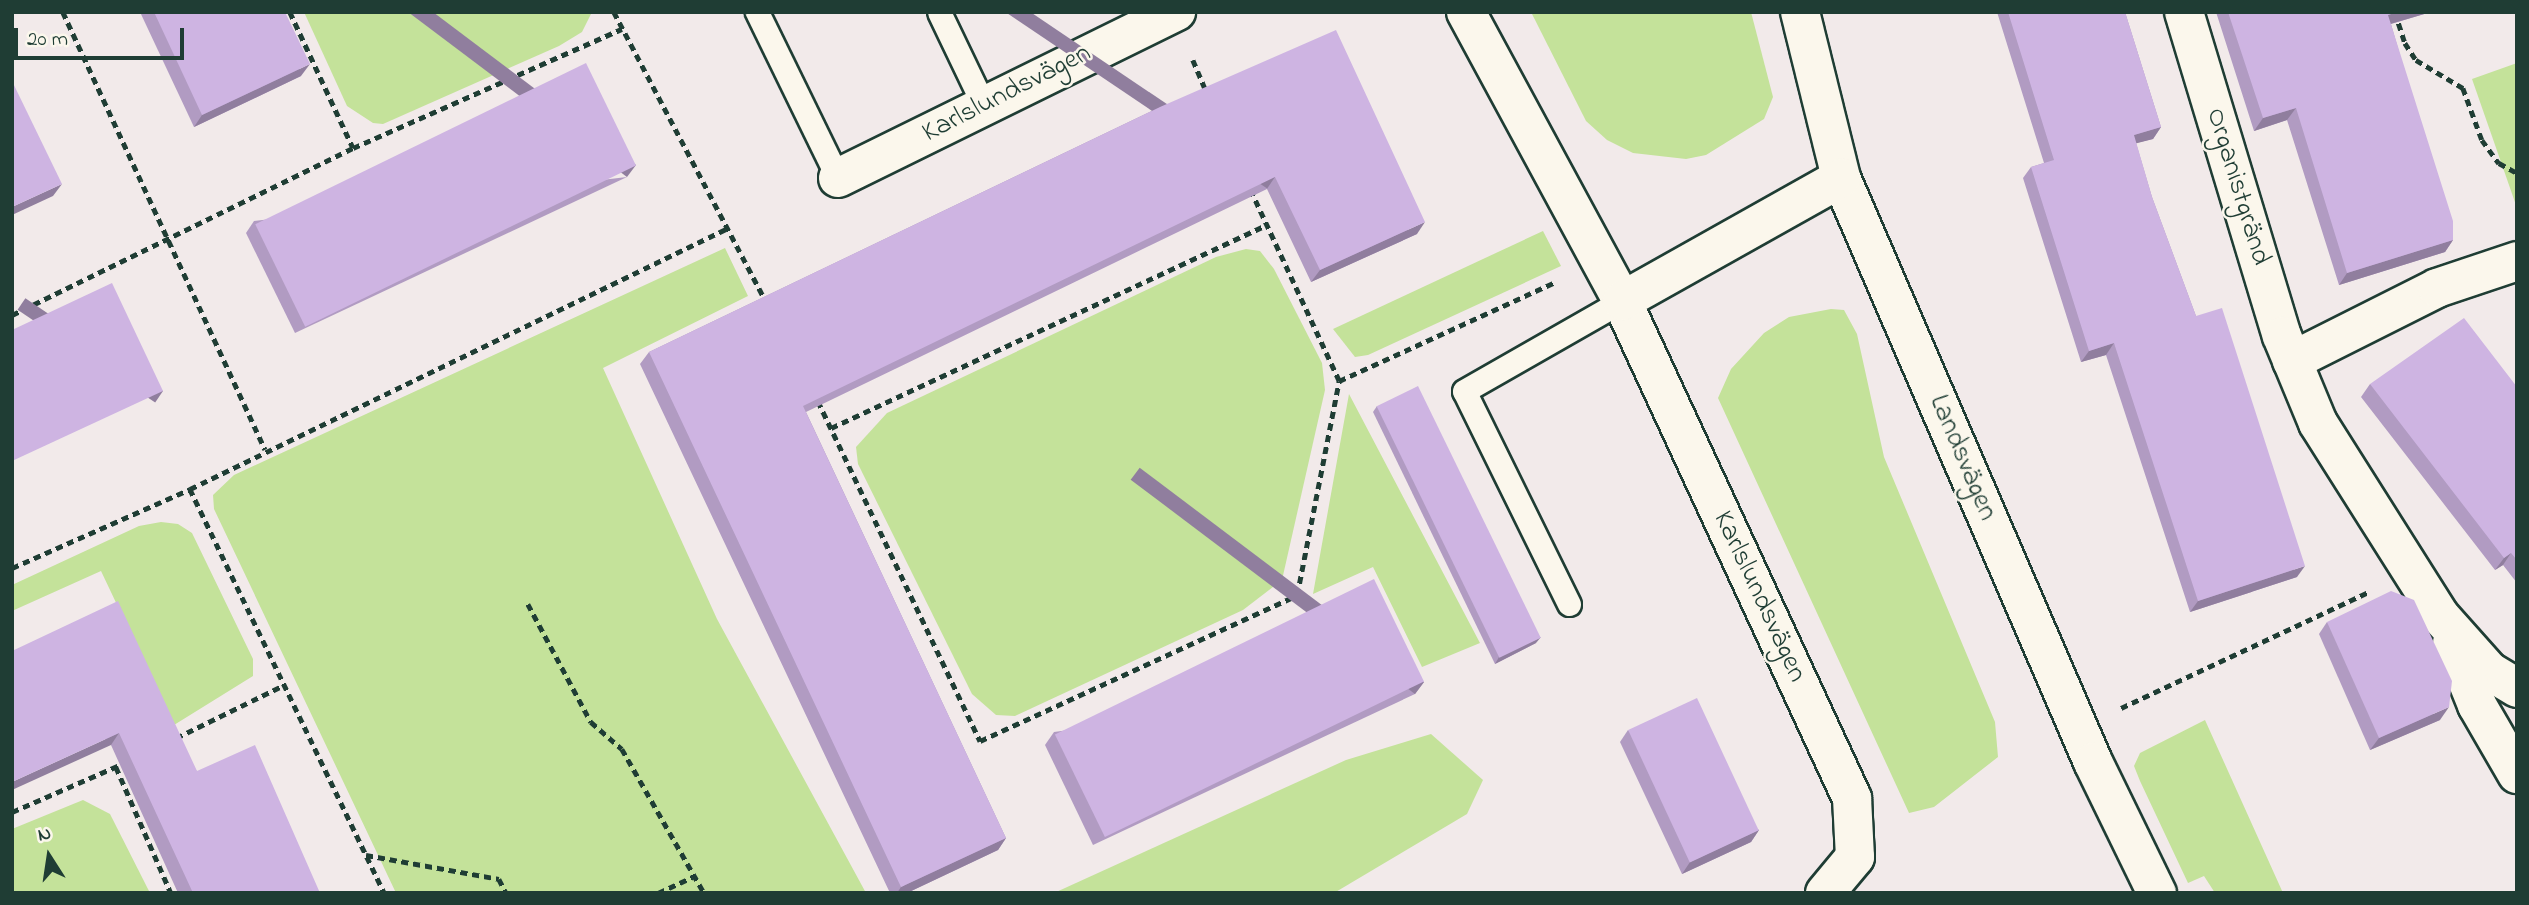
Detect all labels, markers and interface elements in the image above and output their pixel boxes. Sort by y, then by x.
scale bar [18,14,187,58]
text: 20 m [27,25,68,55]
street label: Karlslundsvägen [917,37,1097,151]
street label: Organistgränd [2197,104,2277,270]
street label: Landsvägen [1921,390,2003,526]
street label: Karlslundsvägen [1705,506,1813,688]
text: N [35,820,54,850]
north arrow [14,821,84,891]

